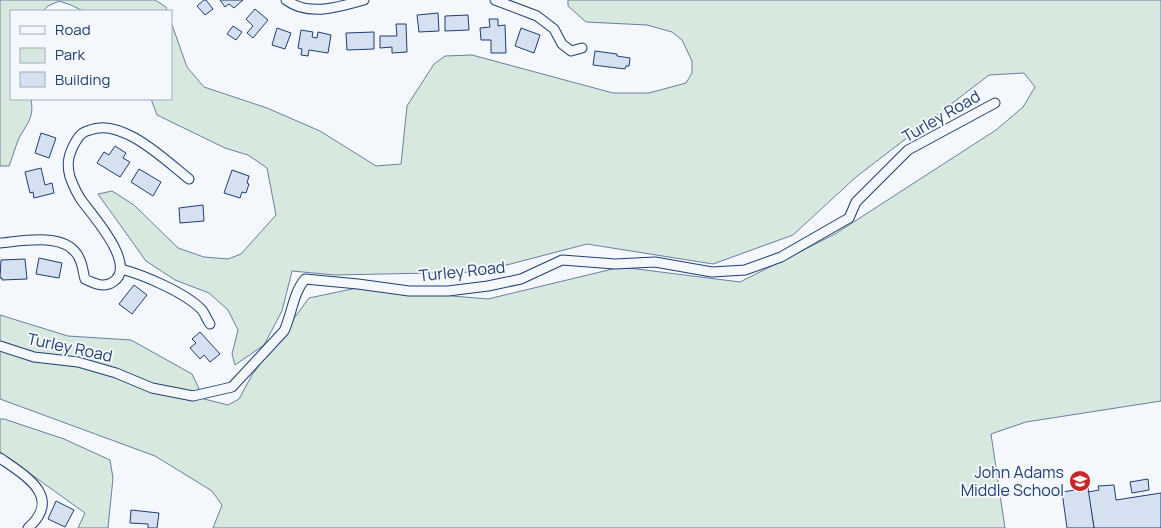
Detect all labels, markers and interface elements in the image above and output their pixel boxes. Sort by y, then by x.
legend [10,10,172,100]
text: Road [55,19,91,40]
text: Park [55,44,85,65]
text: Building [55,69,110,90]
street label: Turley Road [898,85,984,147]
street label: Turley Road [418,256,506,286]
street label: Turley Road [25,327,115,367]
place label: John Adams Middle School [961,461,1064,501]
school or university icon: John Adams Middle School [1068,469,1092,493]

